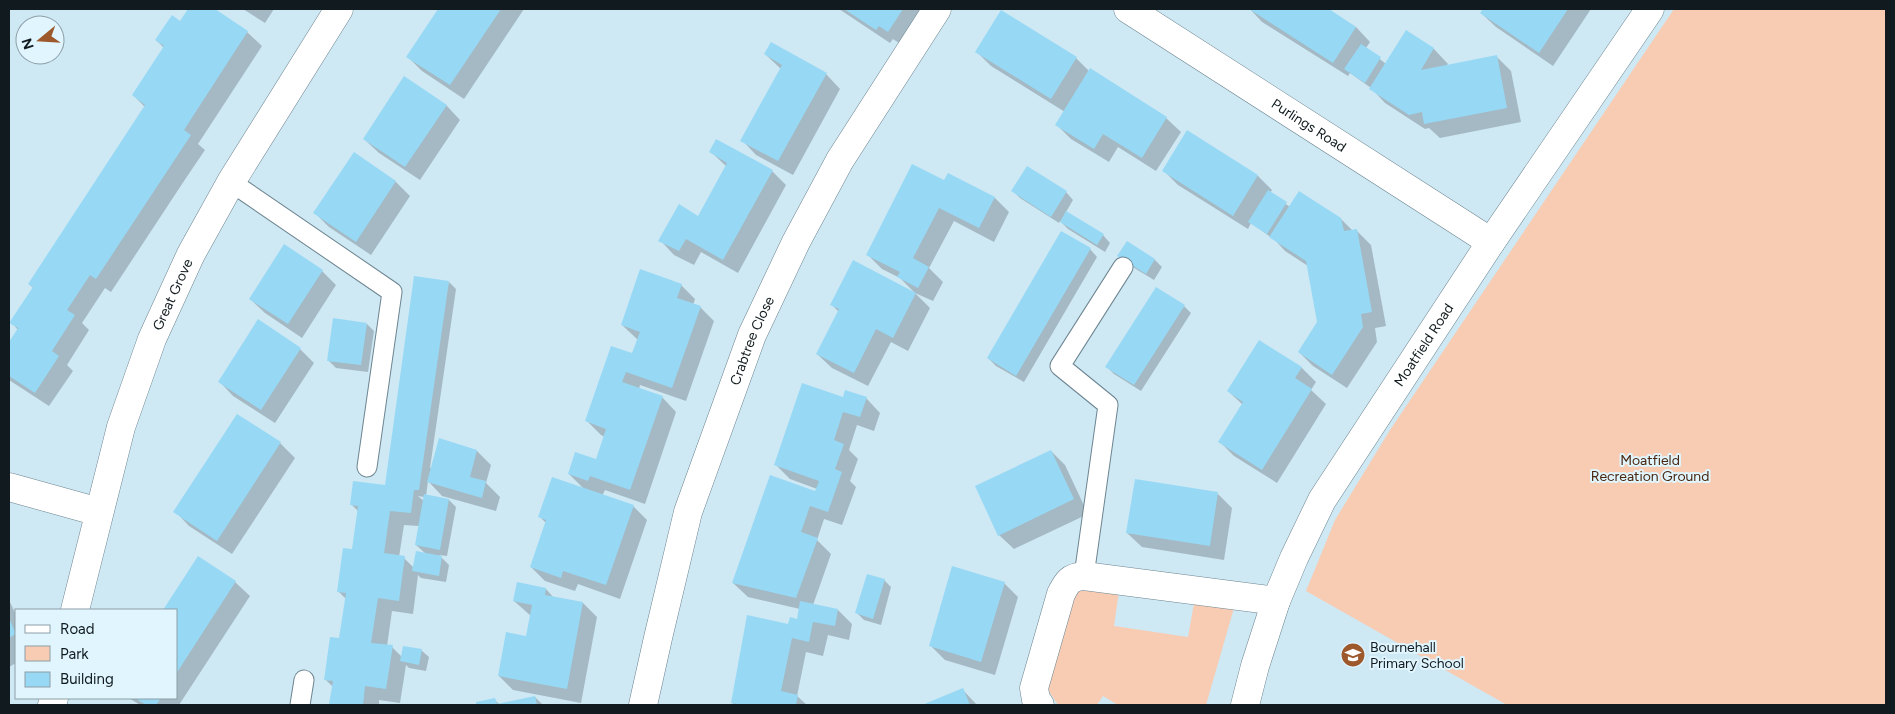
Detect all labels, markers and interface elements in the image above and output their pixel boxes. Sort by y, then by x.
north arrow [15,15,65,65]
text: N [18,36,38,52]
street label: Purlings Road [1268,95,1349,155]
street label: Great Grove [149,256,196,333]
street label: Crabtree Close [726,293,778,387]
street label: Moatfield Road [1390,300,1457,390]
park label: Moatfield Recreation Ground [1591,452,1709,485]
legend [15,609,178,699]
text: Road [60,620,95,638]
place label: Bournehall Primary School [1370,639,1464,672]
school or university icon: Bournehall Primary School [1340,642,1366,668]
text: Park [60,645,89,663]
text: Building [60,670,114,688]

